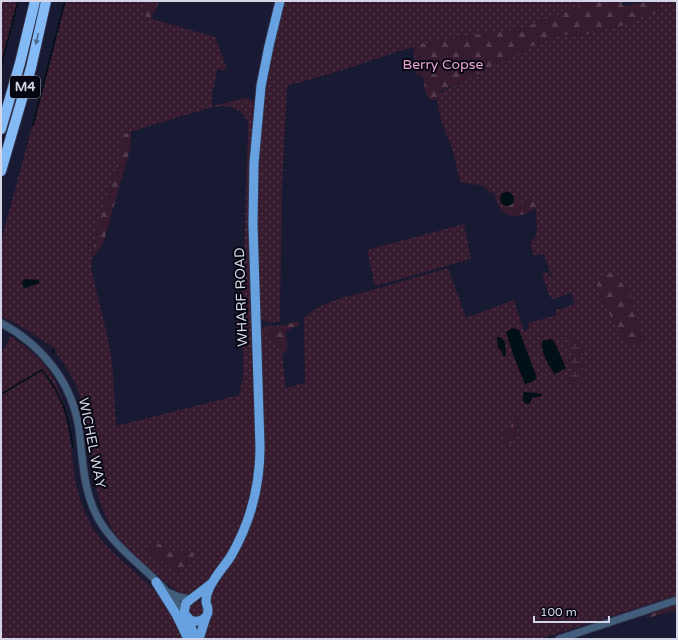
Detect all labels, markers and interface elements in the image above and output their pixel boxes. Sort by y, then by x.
one-way arrow [34,33,40,45]
park label: Berry Copse [403,56,484,73]
road number: M4 [10,76,40,98]
street label: WHARF ROAD [231,247,251,347]
street label: WICHEL WAY [75,396,109,490]
scale bar [534,598,609,624]
text: 100 m [540,605,577,619]

